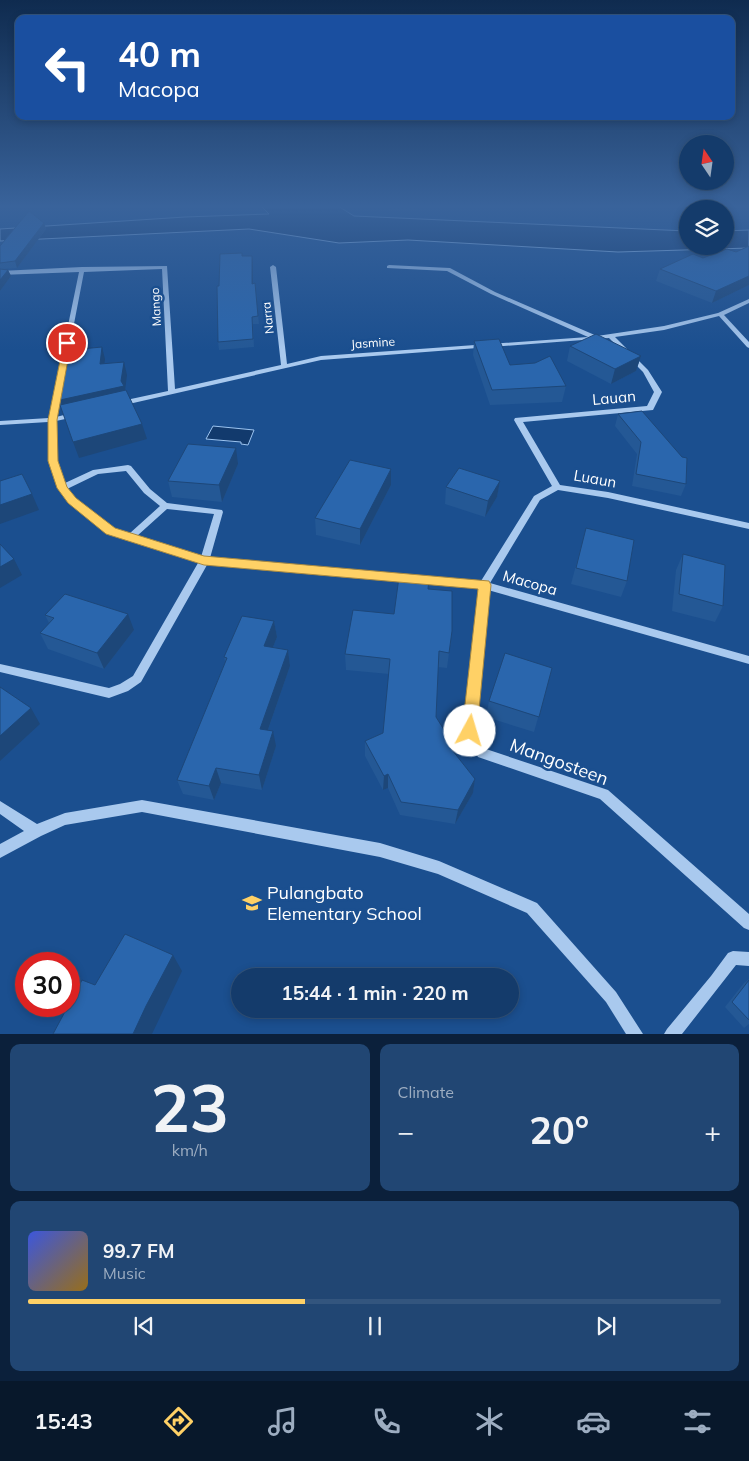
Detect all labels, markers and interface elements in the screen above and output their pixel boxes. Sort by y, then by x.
text: 40 m [118,32,201,76]
icon: left [35,35,100,100]
text: Macopa [118,75,200,103]
north arrow [679,135,734,190]
map controls [679,135,734,255]
button: layers [679,200,734,255]
street label: Mango [147,287,164,327]
street label: Narra [258,301,277,335]
pin [46,322,88,364]
icon: arrive [53,329,81,357]
street label: Jasmine [350,333,395,352]
street label: Lauan [591,386,637,409]
street label: Luaun [572,465,618,492]
street label: Macopa [501,566,560,599]
position arrow [443,704,495,756]
street label: Mangosteen [507,733,612,790]
place label: Pulangbato Elementary School [267,881,422,925]
school or university icon: Pulangbato Elementary School [241,892,263,914]
speed limit sign: 30 [15,952,80,1017]
text: 15:44 · 1 min · 220 m [281,981,469,1005]
text: 23 [151,1067,229,1148]
text: Climate [398,1082,454,1102]
text: 20° [529,1106,589,1154]
text: − [398,1114,414,1149]
text: + [704,1114,721,1149]
text: km/h [172,1140,208,1160]
text: 99.7 FM [103,1239,175,1263]
text: Music [103,1263,146,1283]
icon: previous [130,1312,158,1340]
icon: pause [361,1312,389,1340]
icon: next [592,1312,620,1340]
icon: directions [161,1404,196,1439]
icon: music [265,1404,300,1439]
icon: phone [369,1404,404,1439]
icon: climate [472,1404,507,1439]
icon: car [576,1404,611,1439]
icon: filters [680,1404,715,1439]
text: 15:43 [34,1407,93,1435]

